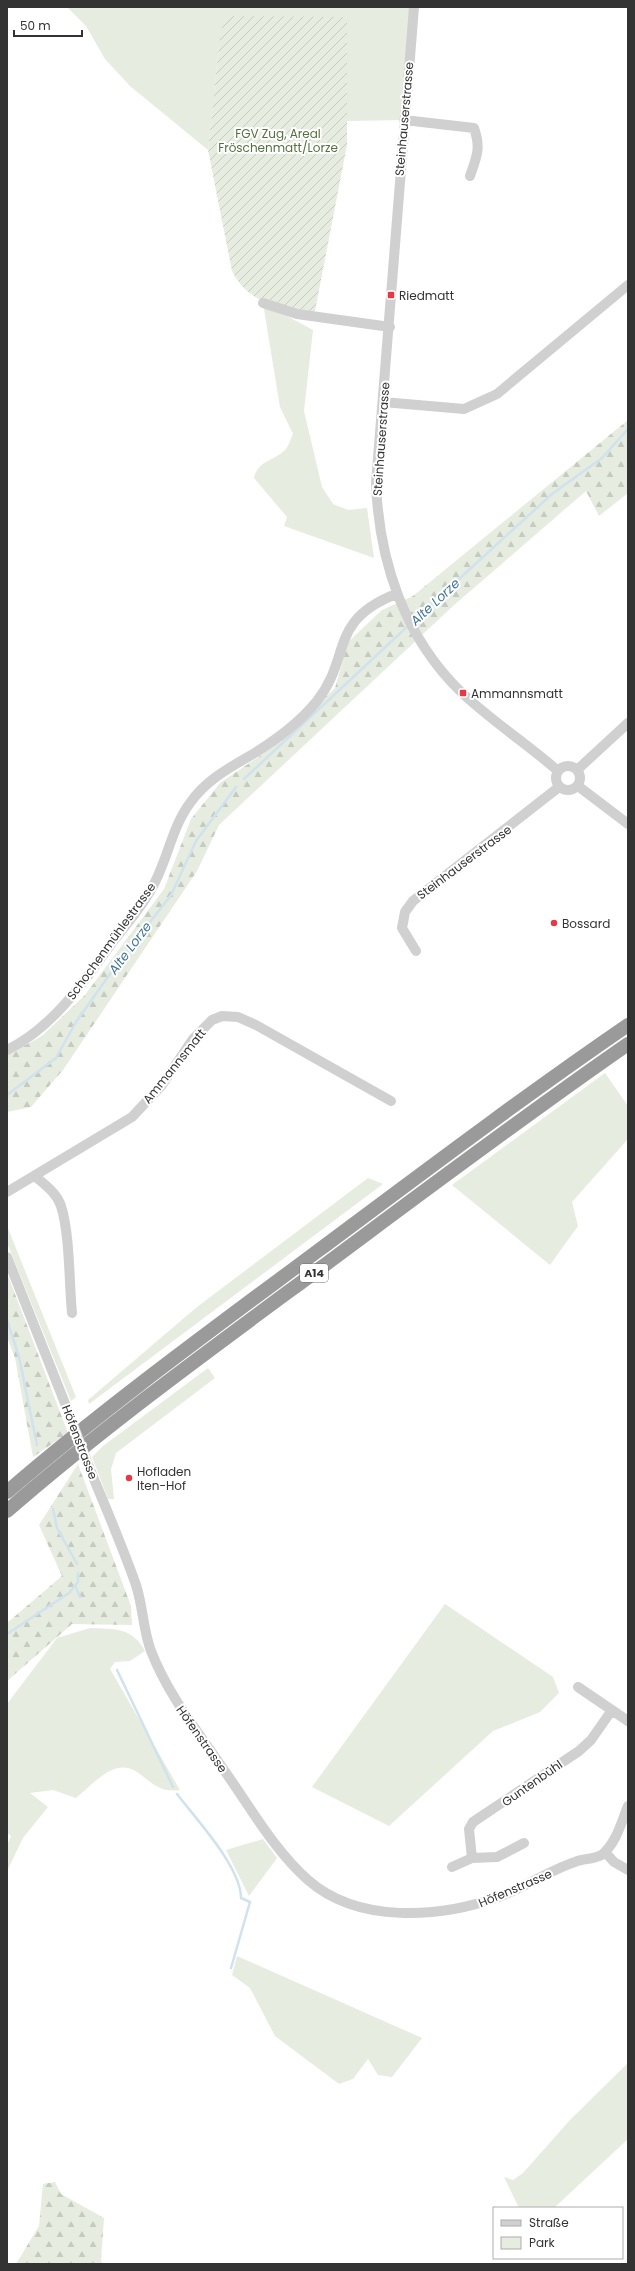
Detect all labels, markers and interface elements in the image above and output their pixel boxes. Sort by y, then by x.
scale bar [14,12,82,38]
text: 50 m [20,17,51,34]
street label: Steinhauserstrasse [391,61,417,177]
park label: FGV Zug, Areal Fröschenmatt/Lorze [218,125,338,156]
place label: Riedmatt [399,287,454,304]
marker: Riedmatt [386,290,396,300]
street label: Steinhauserstrasse [369,381,393,497]
water label: Alte Lorze [405,574,464,631]
place label: Ammannsmatt [471,685,563,702]
marker: Ammannsmatt [458,688,468,698]
street label: Steinhauserstrasse [413,821,515,903]
street label: Schochenmühlestrasse [63,879,159,1003]
place label: Bossard [562,915,610,932]
water label: Alte Lorze [103,918,156,979]
marker: Bossard [549,918,559,928]
street label: Ammannsmatt [139,1025,209,1107]
road number: A14 [300,1264,328,1282]
street label: Höfenstrasse [58,1402,102,1482]
place label: Hofladen Iten-Hof [137,1463,191,1494]
marker: Hofladen Iten-Hof [124,1473,134,1483]
street label: Höfenstrasse [173,1702,231,1776]
street label: Guntenbühl [498,1756,566,1810]
street label: Höfenstrasse [476,1865,554,1911]
legend [493,2207,623,2259]
text: Straße [529,2214,569,2231]
text: Park [529,2234,556,2251]

